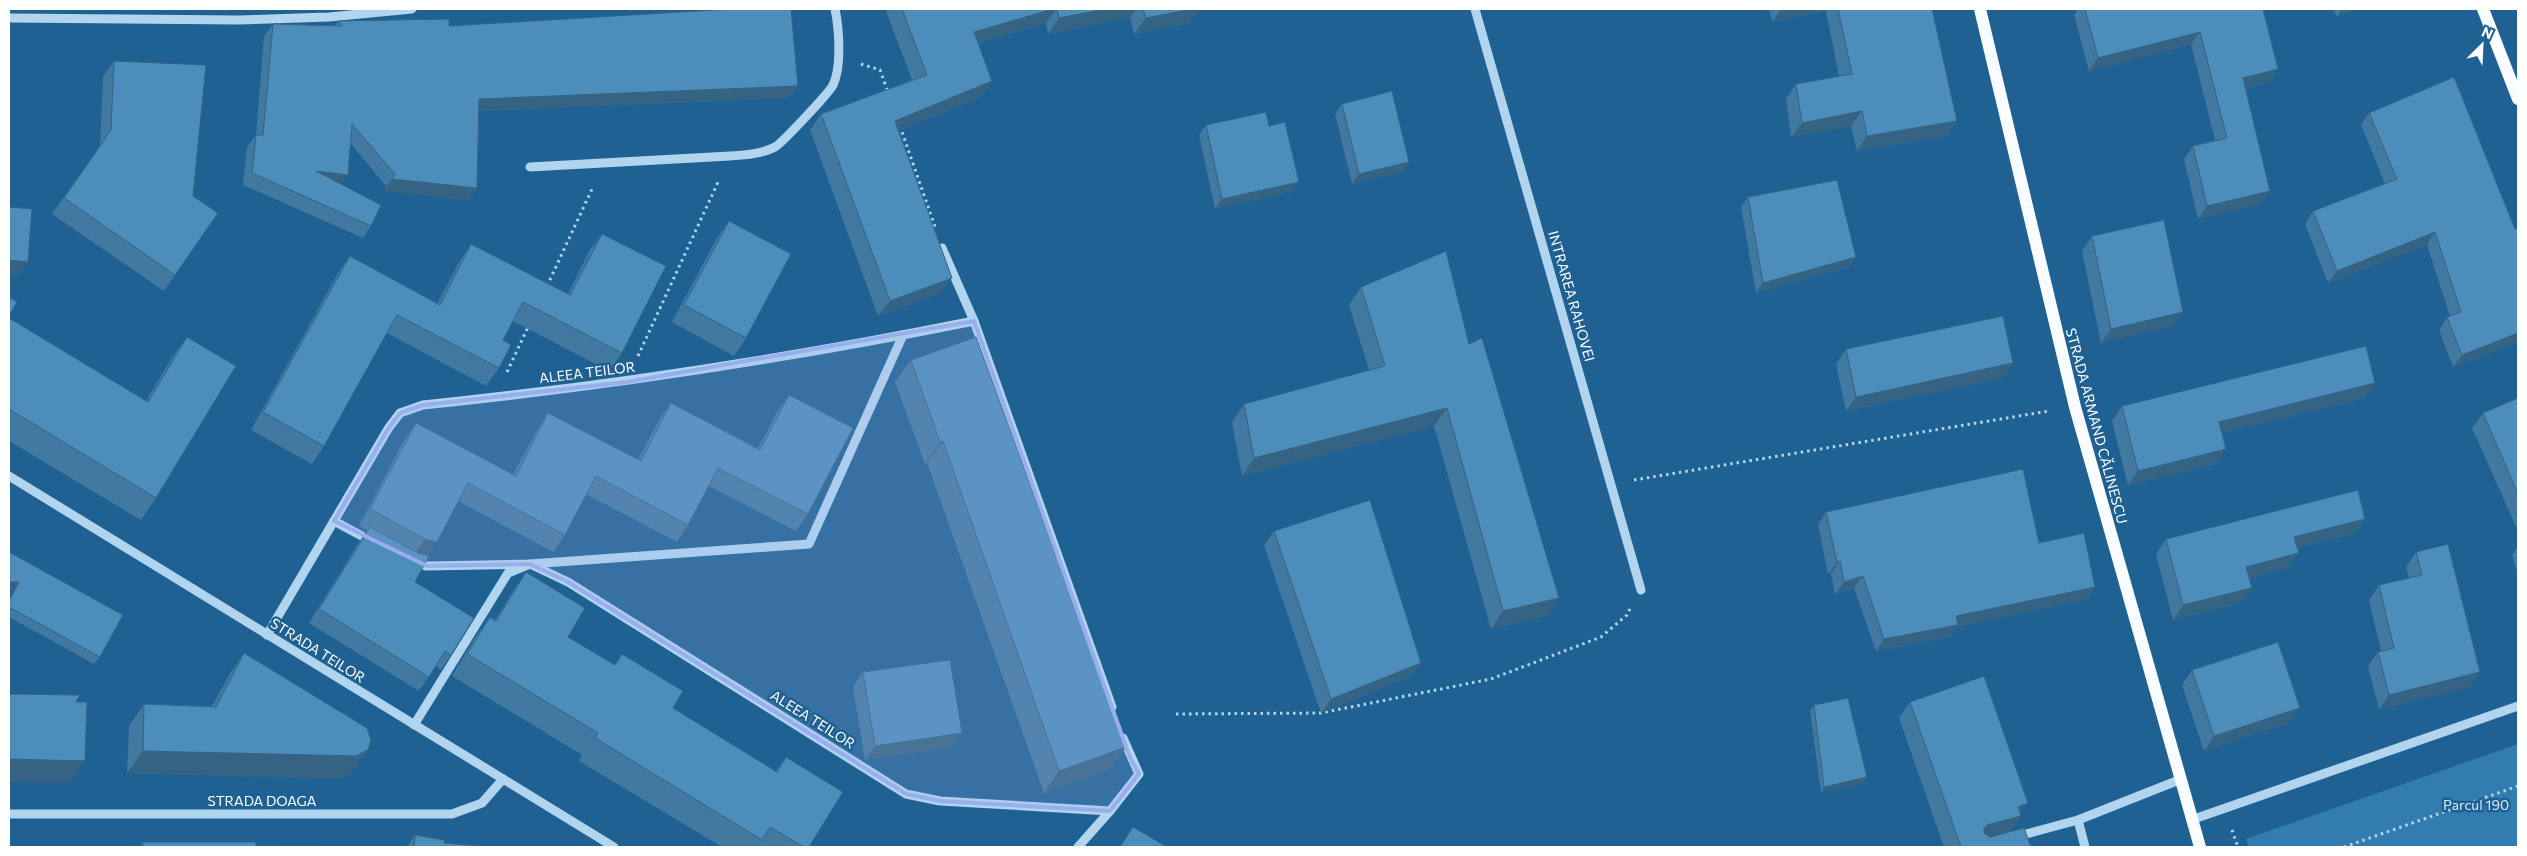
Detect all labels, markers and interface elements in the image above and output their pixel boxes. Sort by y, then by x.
north arrow [2457,20,2507,70]
text: N [2479,23,2496,43]
street label: INTRAREA RAHOVEI [1545,229,1599,363]
street label: STRADA ARMAND CĂLINESCU [2063,326,2131,526]
street label: ALEEA TEILOR [538,358,636,386]
street label: STRADA TEILOR [268,614,368,686]
street label: ALEEA TEILOR [768,686,858,752]
street label: STRADA DOAGA [208,792,317,809]
park label: Parcul 190 [2443,796,2509,813]

